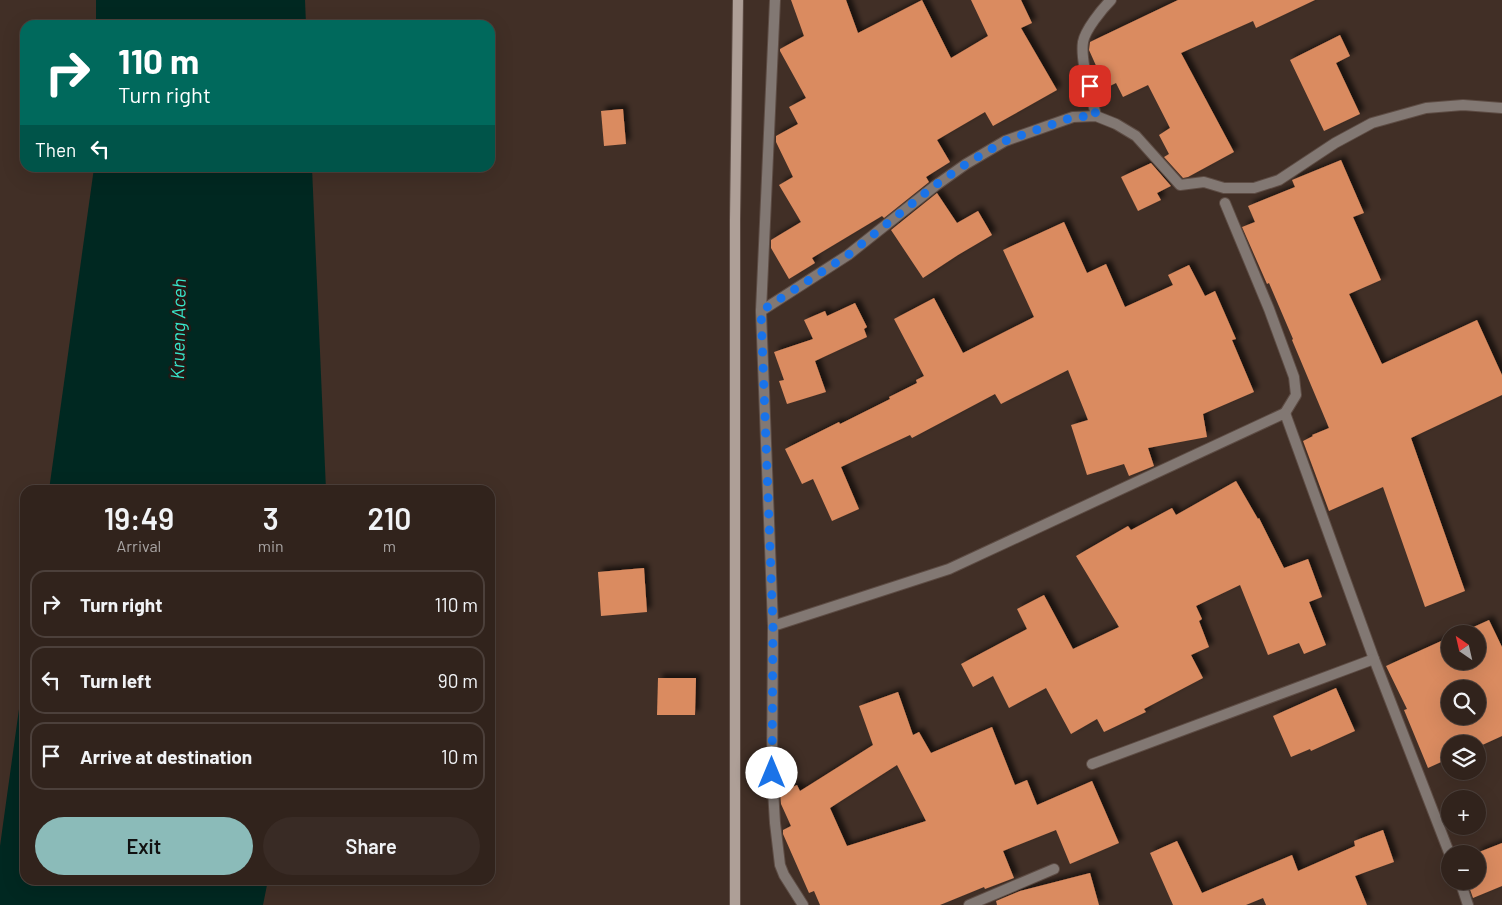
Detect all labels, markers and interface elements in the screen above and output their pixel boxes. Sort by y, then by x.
text: 110 m [118,39,199,81]
icon: right [35,40,100,105]
pin [1069,65,1111,107]
icon: arrive [1076,72,1104,100]
text: Turn right [118,81,211,107]
icon: left [86,135,114,163]
text: Then [35,138,76,161]
water label: Krueng Aceh [165,278,190,380]
text: 19:49 [104,500,174,536]
text: 3 [263,500,279,536]
text: 210 [367,500,411,536]
text: Arrival [117,536,161,555]
text: min [258,536,284,555]
text: m [383,536,396,555]
icon: right [37,590,65,618]
text: Turn right [80,593,162,616]
text: 110 m [434,593,478,616]
north arrow [1441,625,1486,670]
map controls [1441,625,1486,890]
icon: left [37,666,65,694]
text: Turn left [80,669,151,692]
text: 90 m [438,669,478,692]
button: search [1441,680,1486,725]
button: layers [1441,735,1486,780]
icon: arrive [37,742,65,770]
text: Arrive at destination [80,745,252,768]
text: 10 m [441,745,478,768]
position arrow [745,746,797,798]
button: + [1441,790,1486,835]
button: Exit [35,817,253,875]
button: Share [263,817,480,875]
button: − [1441,845,1486,890]

